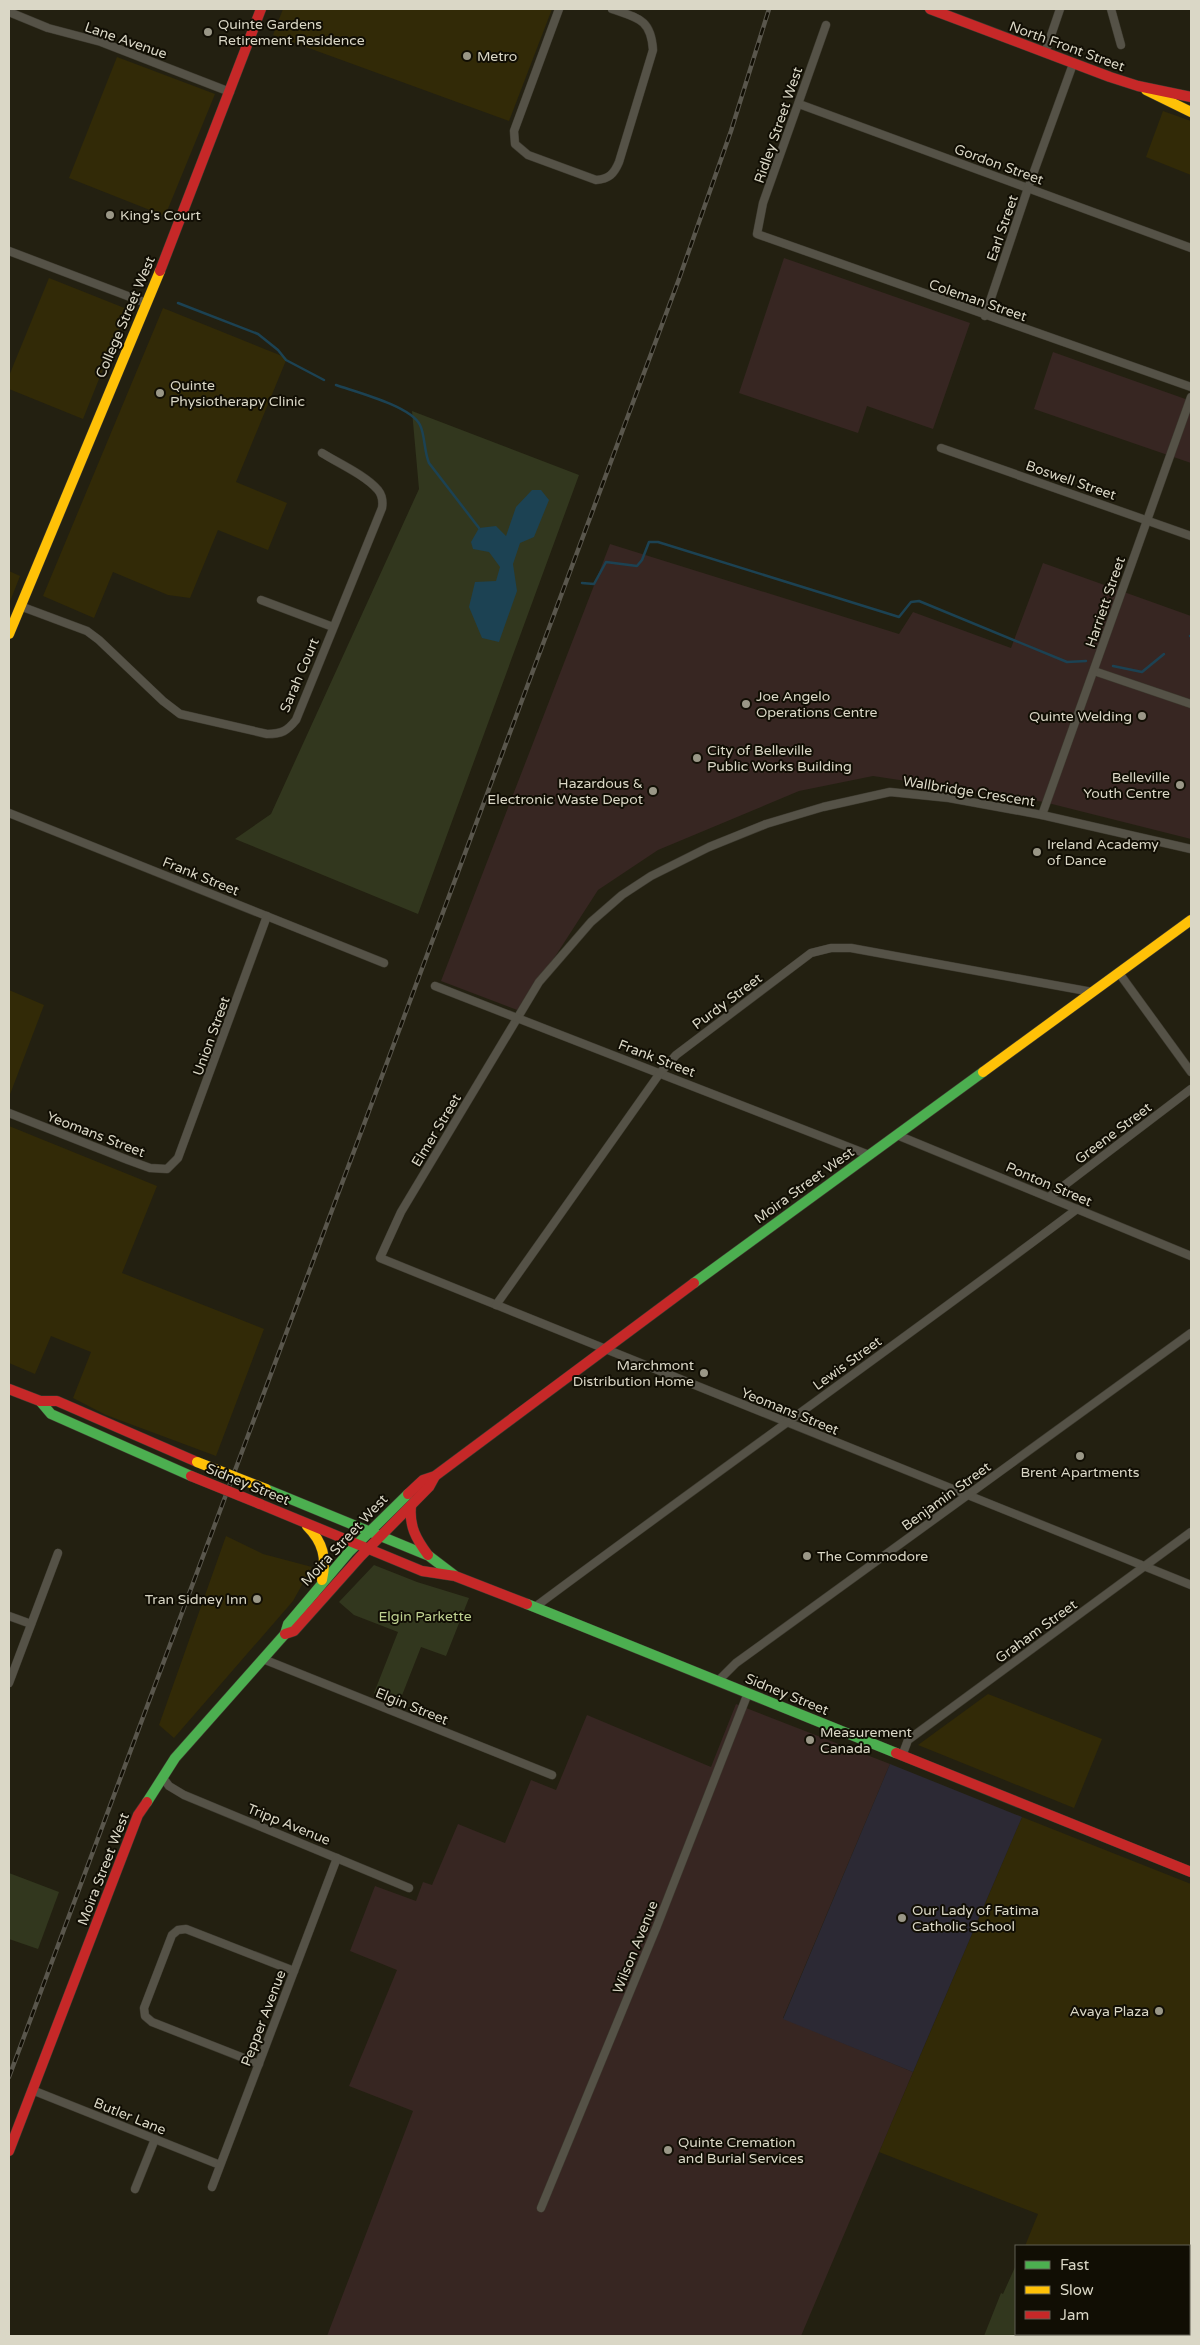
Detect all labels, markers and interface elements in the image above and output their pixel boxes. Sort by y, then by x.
place label: Quinte Gardens Retirement Residence [218,16,365,49]
street label: Lane Avenue [82,18,169,63]
street label: North Front Street [1007,18,1127,75]
marker: Quinte Gardens Retirement Residence [202,26,214,38]
place label: Metro [477,48,517,65]
marker: Metro [461,50,473,62]
street label: Ridley Street West [751,64,807,186]
street label: Gordon Street [952,140,1046,189]
street label: Earl Street [983,192,1022,264]
place label: King's Court [120,207,202,224]
marker: King's Court [104,209,116,221]
street label: College Street West [92,253,159,381]
street label: Coleman Street [927,276,1030,325]
place label: Quinte Physiotherapy Clinic [170,377,305,410]
marker: Quinte Physiotherapy Clinic [154,387,166,399]
street label: Boswell Street [1023,457,1119,504]
street label: Harriett Street [1082,554,1129,650]
street label: Sarah Court [276,635,323,715]
place label: Joe Angelo Operations Centre [756,688,878,721]
marker: Joe Angelo Operations Centre [740,698,752,710]
place label: Quinte Welding [1029,708,1132,725]
marker: Quinte Welding [1136,710,1148,722]
place label: City of Belleville Public Works Building [707,742,852,775]
marker: City of Belleville Public Works Building [691,752,703,764]
place label: Belleville Youth Centre [1083,769,1170,802]
street label: Wallbridge Crescent [902,773,1037,810]
place label: Hazardous & Electronic Waste Depot [487,775,644,808]
marker: Belleville Youth Centre [1174,779,1186,791]
marker: Hazardous & Electronic Waste Depot [647,785,659,797]
place label: Ireland Academy of Dance [1047,836,1159,869]
marker: Ireland Academy of Dance [1031,846,1043,858]
street label: Frank Street [160,853,242,900]
street label: Purdy Street [689,969,766,1033]
street label: Union Street [189,994,234,1078]
street label: Frank Street [616,1036,698,1081]
street label: Elmer Street [408,1090,465,1170]
street label: Greene Street [1072,1099,1156,1168]
street label: Yeomans Street [44,1108,148,1161]
street label: Moira Street West [751,1143,858,1227]
street label: Ponton Street [1003,1159,1095,1211]
street label: Lewis Street [810,1332,886,1394]
place label: Marchmont Distribution Home [573,1357,695,1390]
marker: Marchmont Distribution Home [698,1367,710,1379]
street label: Yeomans Street [738,1384,842,1439]
marker: Brent Apartments [1074,1450,1086,1462]
street label: Benjamin Street [898,1458,995,1534]
street label: Sidney Street [204,1460,293,1509]
place label: Brent Apartments [1021,1464,1140,1481]
street label: Moira Street West [297,1490,392,1590]
place label: The Commodore [817,1548,928,1565]
marker: The Commodore [801,1550,813,1562]
place label: Tran Sidney Inn [145,1591,247,1608]
marker: Tran Sidney Inn [251,1593,263,1605]
street label: Graham Street [992,1596,1081,1667]
park label: Elgin Parkette [378,1608,472,1625]
street label: Sidney Street [743,1670,832,1719]
street label: Elgin Street [373,1684,451,1729]
place label: Measurement Canada [820,1724,913,1757]
marker: Measurement Canada [804,1734,816,1746]
street label: Tripp Avenue [245,1800,333,1849]
street label: Moira Street West [74,1810,133,1928]
street label: Wilson Avenue [609,1898,662,1996]
place label: Our Lady of Fatima Catholic School [912,1902,1039,1935]
marker: Our Lady of Fatima Catholic School [896,1912,908,1924]
street label: Pepper Avenue [237,1968,290,2069]
place label: Avaya Plaza [1070,2003,1149,2020]
marker: Avaya Plaza [1153,2005,1165,2017]
street label: Butler Lane [91,2094,168,2139]
place label: Quinte Cremation and Burial Services [678,2134,804,2167]
marker: Quinte Cremation and Burial Services [662,2144,674,2156]
legend [1015,2245,1190,2335]
text: Fast [1060,2256,1090,2274]
text: Slow [1060,2281,1094,2299]
text: Jam [1060,2306,1089,2324]

